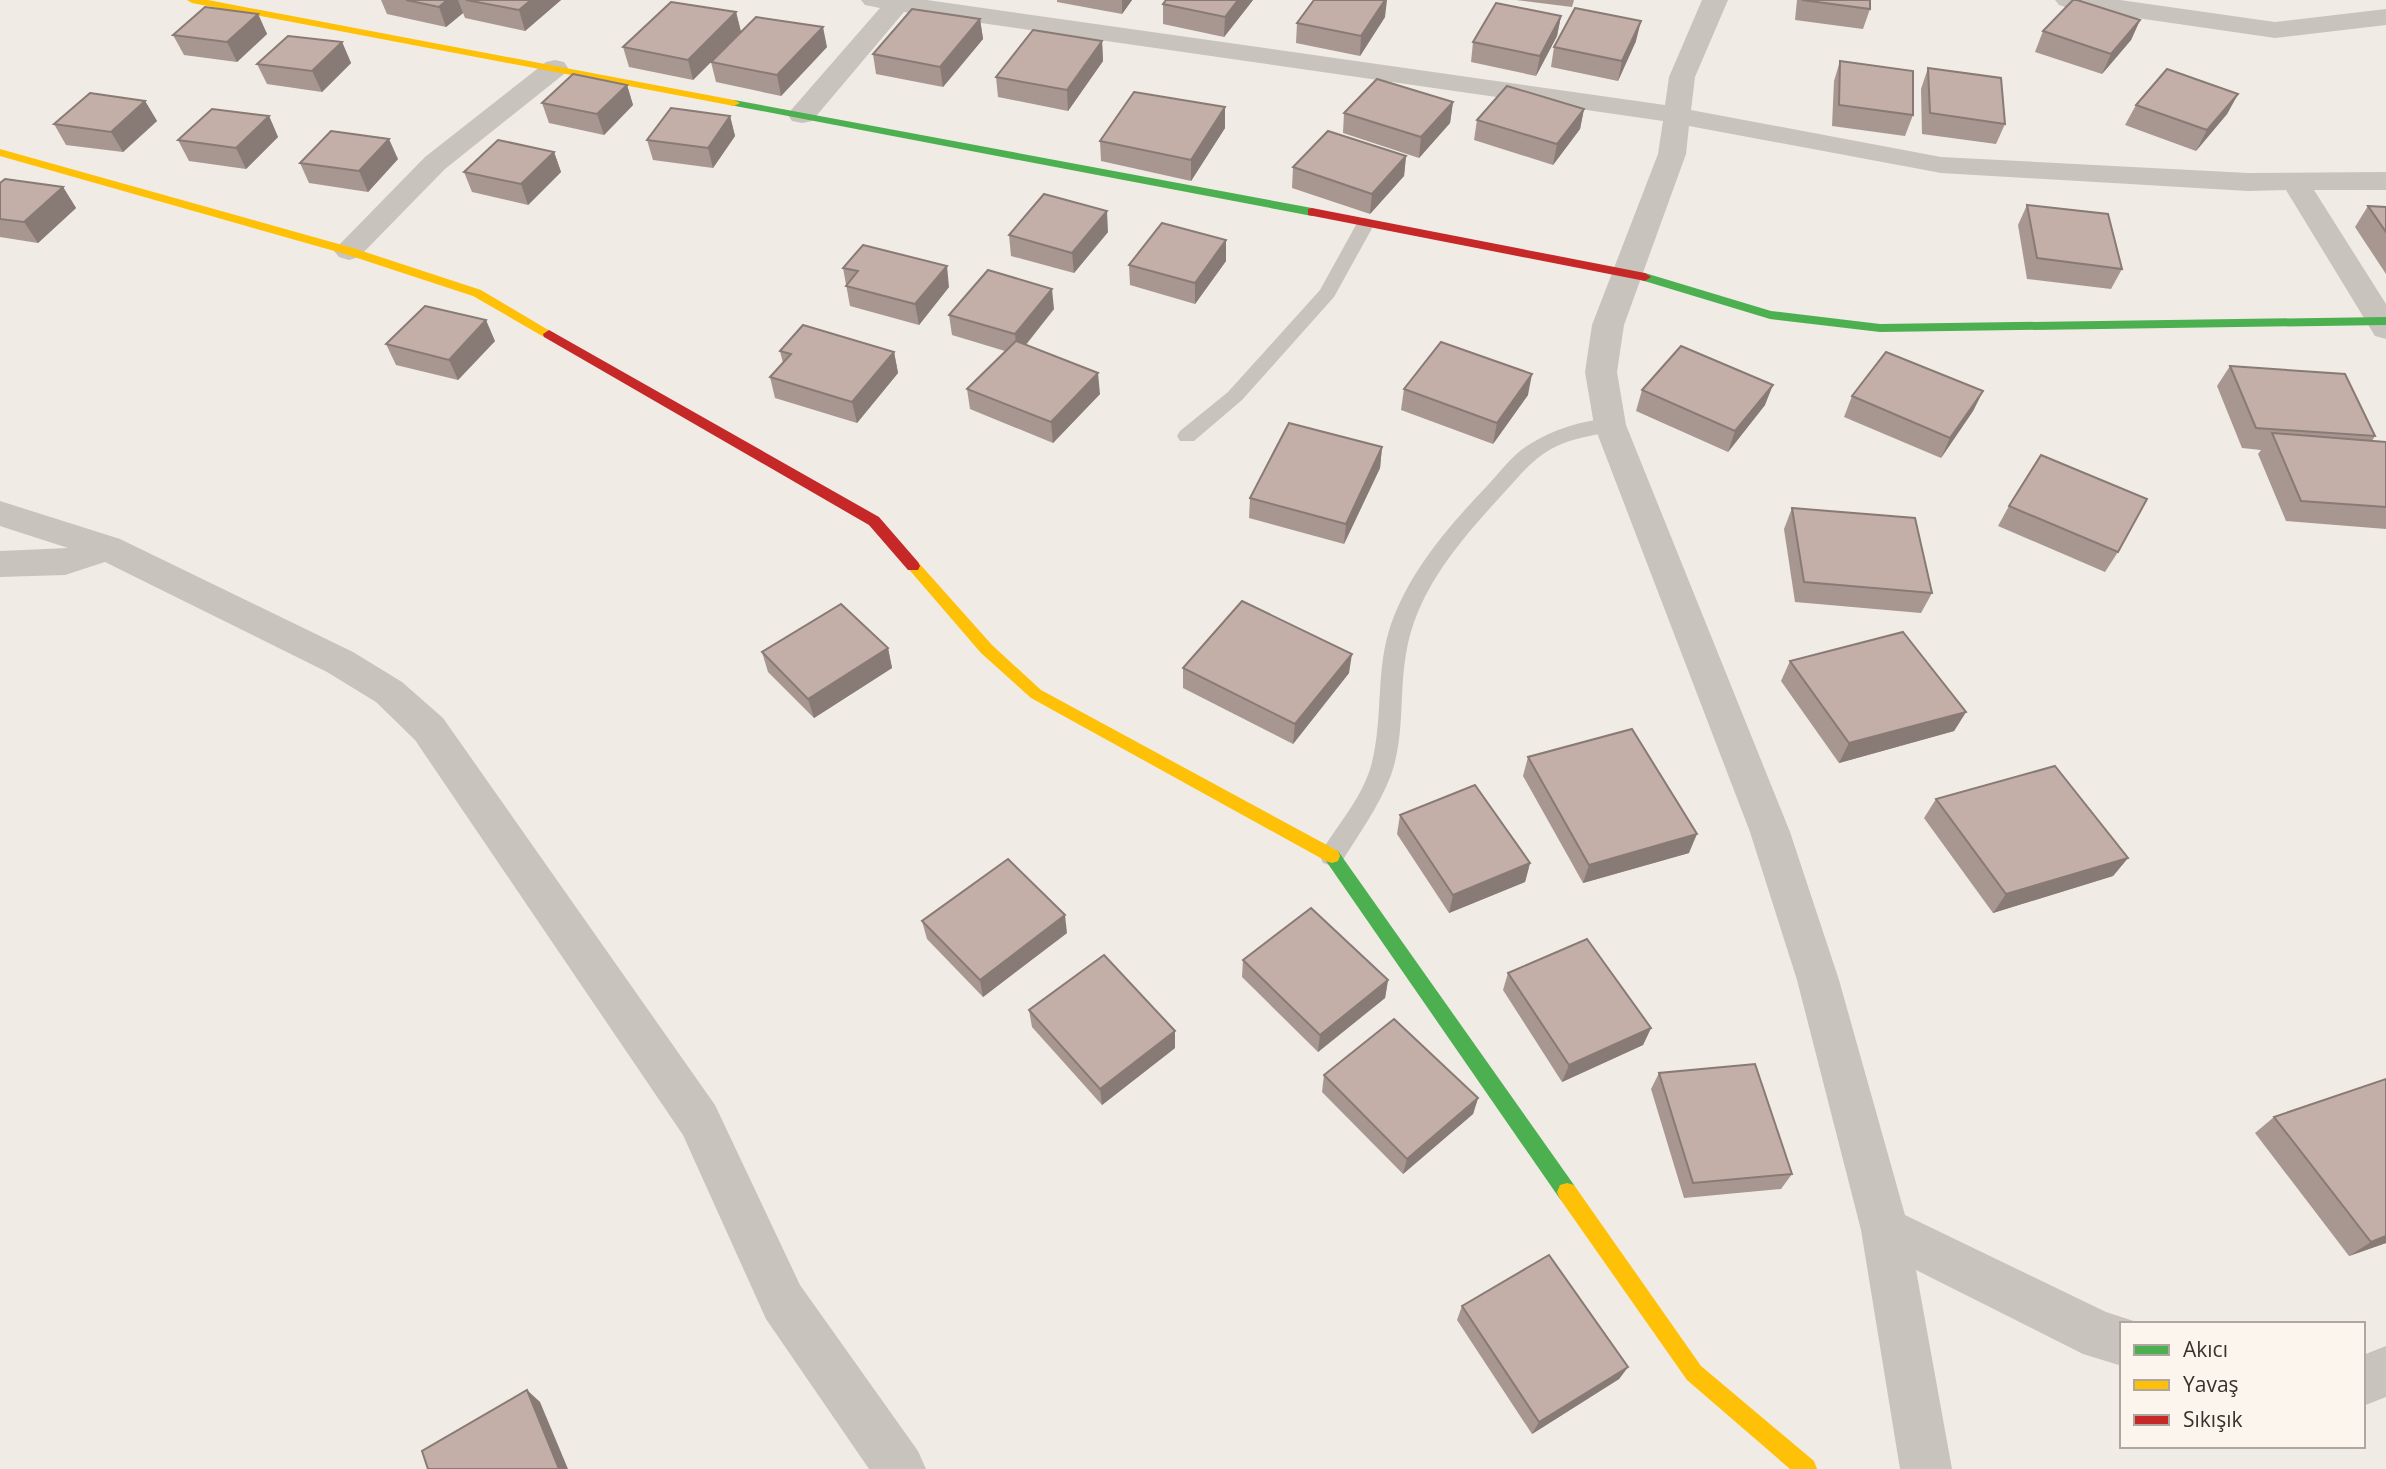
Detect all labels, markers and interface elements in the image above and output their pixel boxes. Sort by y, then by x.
legend [2120,1322,2365,1448]
text: Akıcı [2183,1335,2228,1363]
text: Yavaş [2183,1370,2239,1398]
text: Sıkışık [2183,1405,2243,1433]

